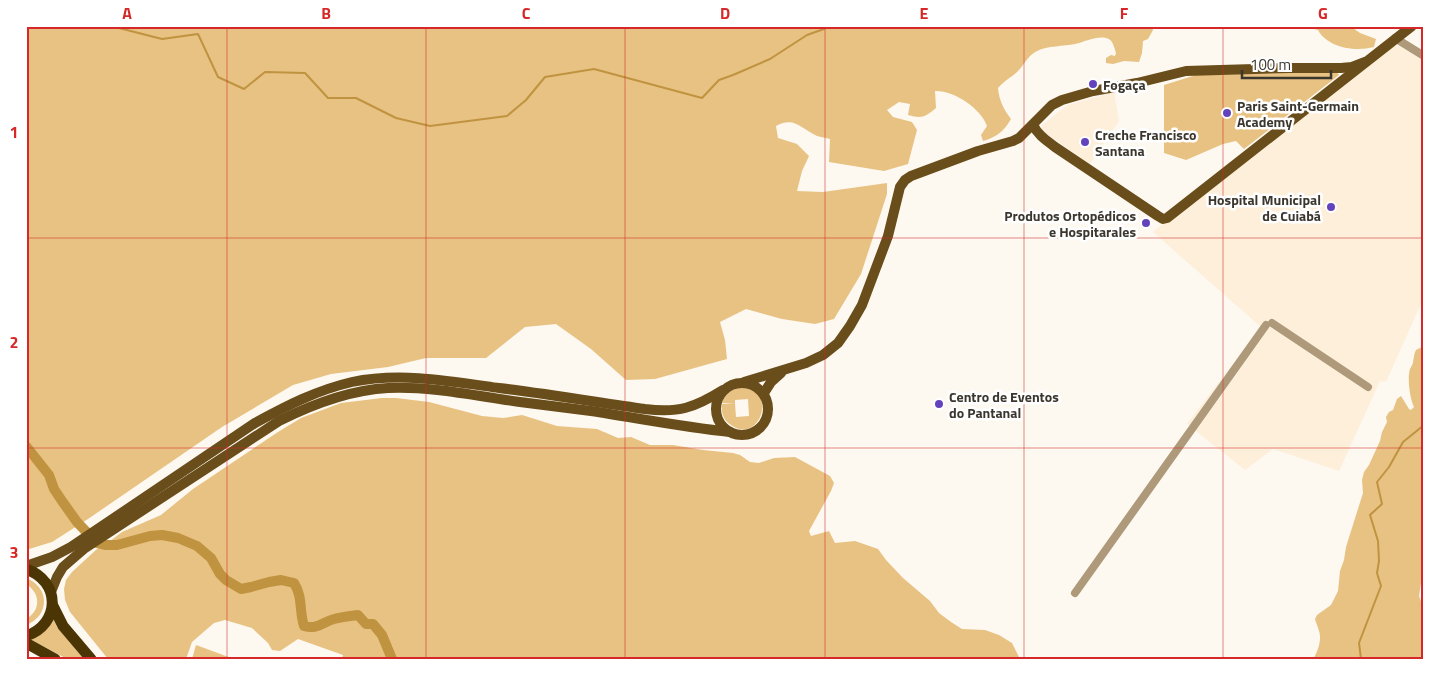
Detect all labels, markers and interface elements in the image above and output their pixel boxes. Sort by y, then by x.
text: A [122,1,132,25]
text: B [321,1,331,25]
text: C [522,1,531,25]
text: D [720,1,730,25]
text: E [920,1,929,25]
text: F [1120,1,1129,25]
text: G [1318,1,1328,25]
scale bar [1242,48,1331,80]
text: 100 m [1250,53,1291,76]
place label: Fogaça [1103,74,1146,95]
marker: Fogaça [1087,78,1099,90]
place label: Paris Saint-Germain Academy [1237,95,1359,132]
marker: Paris Saint-Germain Academy [1221,107,1233,119]
text: 1 [10,120,18,144]
place label: Creche Francisco Santana [1095,124,1197,161]
marker: Creche Francisco Santana [1079,136,1091,148]
place label: Hospital Municipal de Cuiabá [1208,189,1321,226]
marker: Hospital Municipal de Cuiabá [1325,201,1337,213]
place label: Produtos Ortopédicos e Hospitarales [1004,205,1136,242]
marker: Produtos Ortopédicos e Hospitarales [1140,217,1152,229]
text: 2 [10,330,18,354]
place label: Centro de Eventos do Pantanal [949,386,1059,423]
marker: Centro de Eventos do Pantanal [933,398,945,410]
text: 3 [10,540,18,564]

